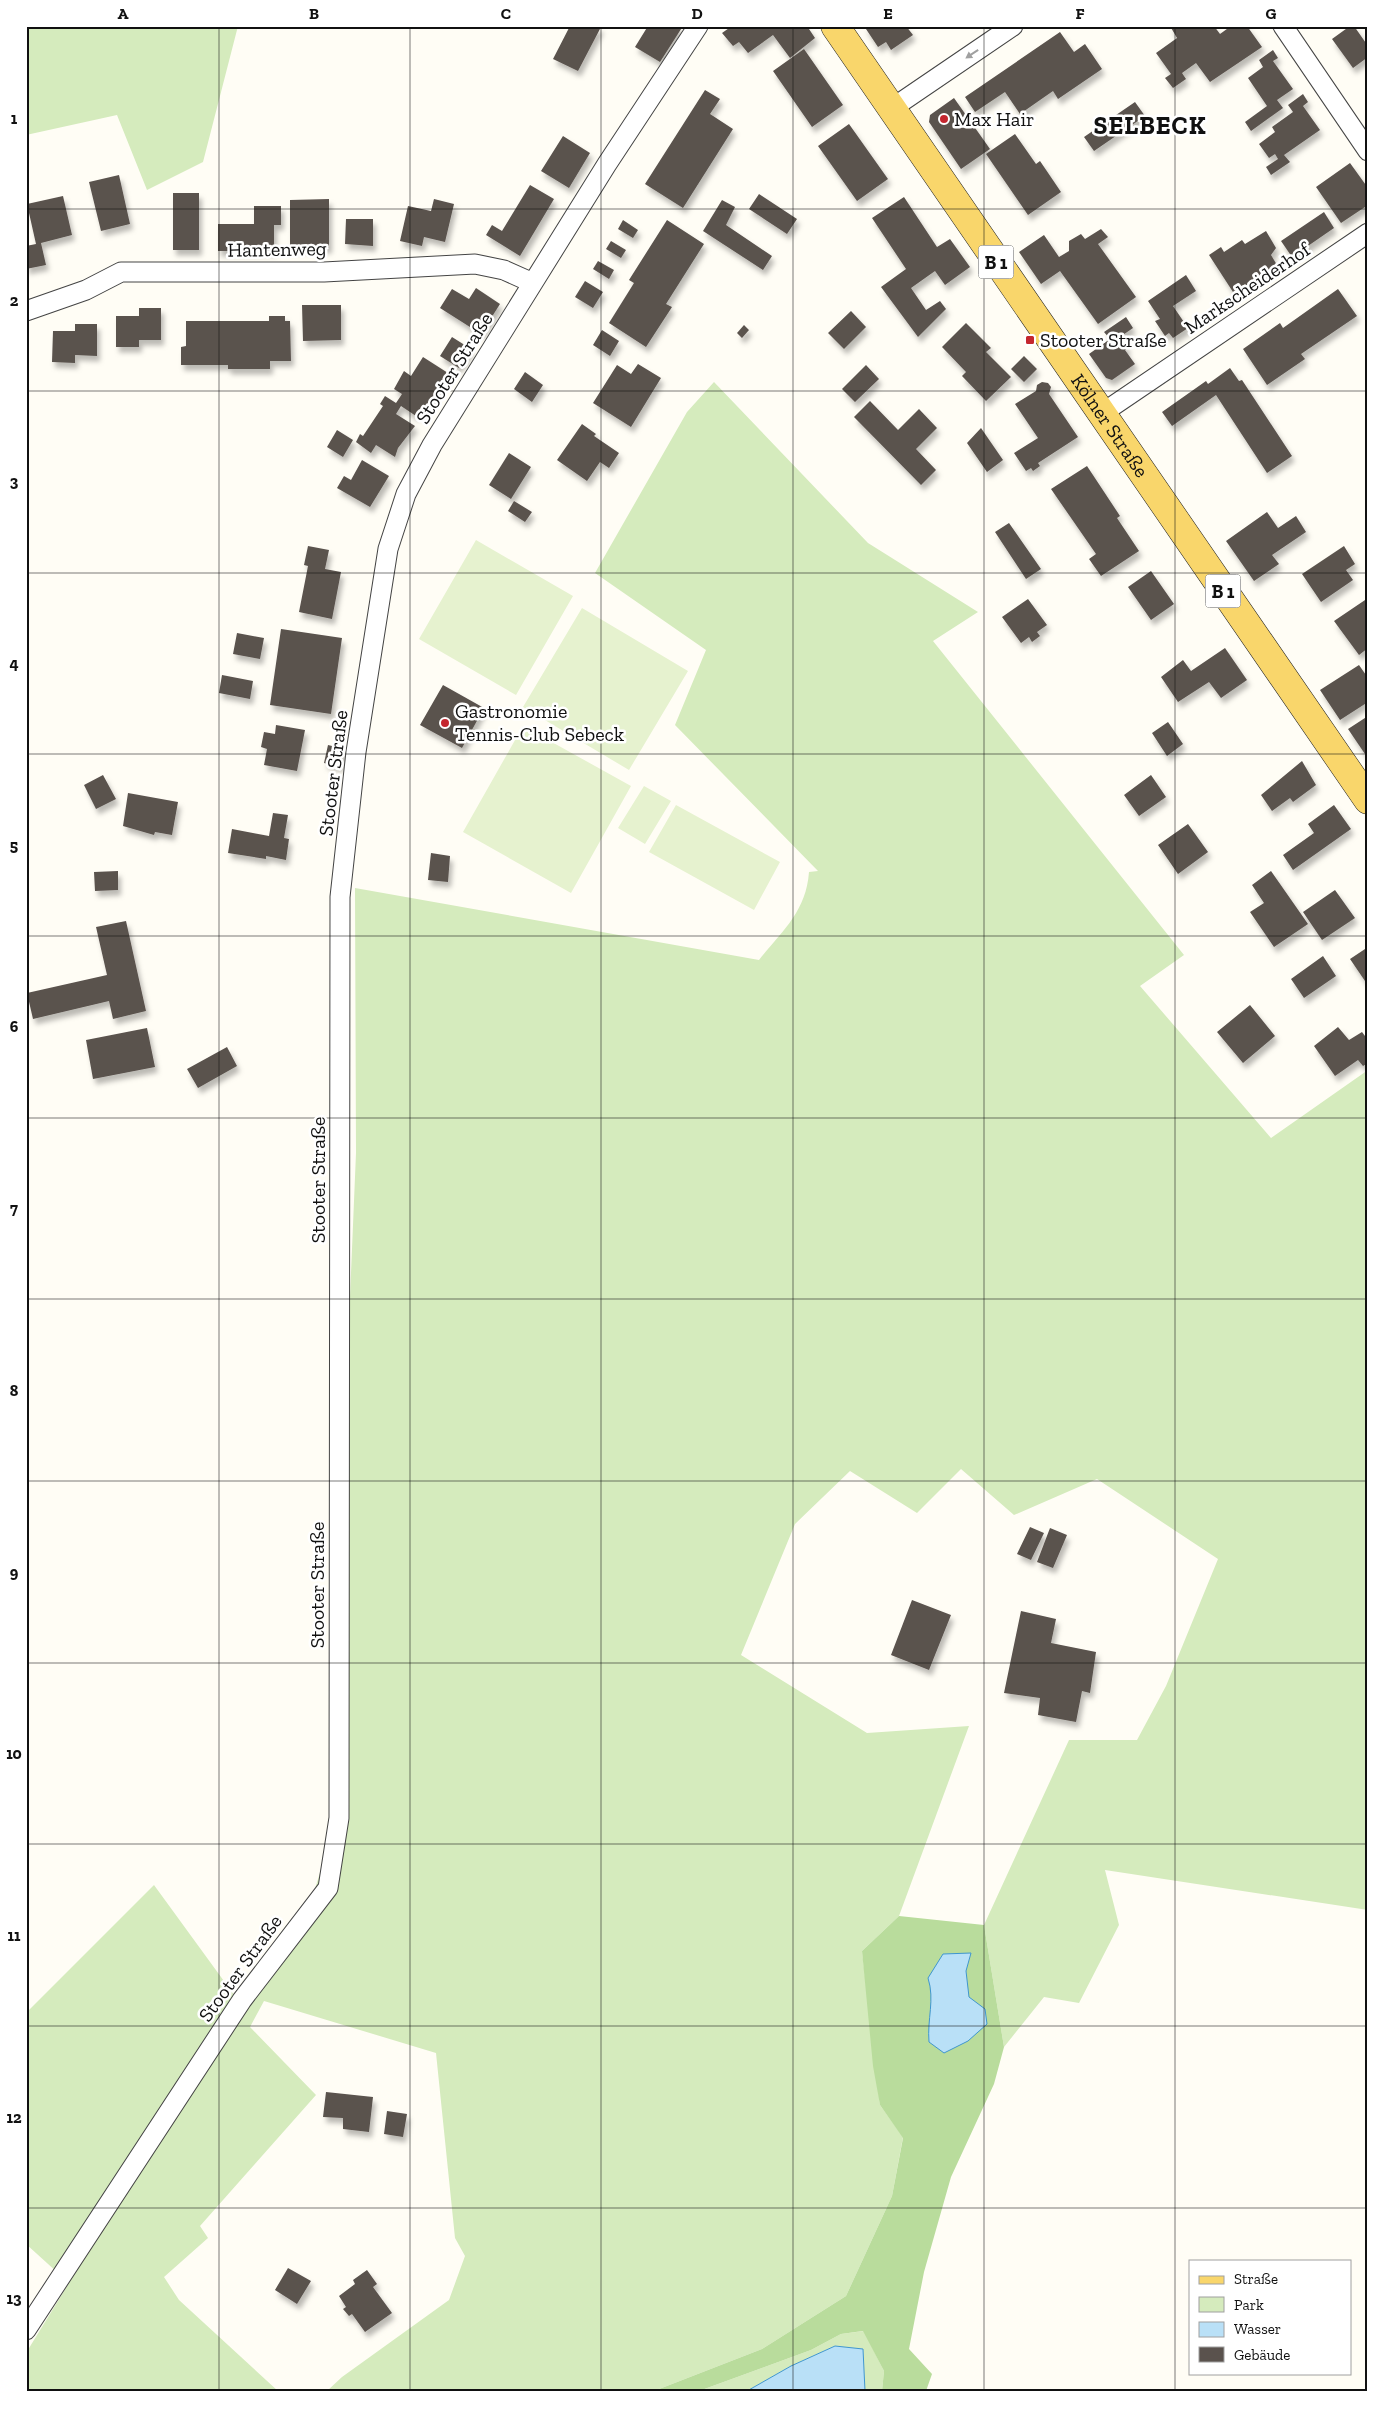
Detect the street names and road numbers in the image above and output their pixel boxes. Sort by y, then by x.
street label: Hantenweg [227,236,327,262]
street label: Markscheiderhof [1180,236,1316,339]
road number: B 1 [978,246,1014,278]
street label: Stooter Straße [410,308,498,428]
street label: Kölner Straße [1066,369,1154,482]
road number: B 1 [1206,574,1240,608]
street label: Stooter Straße [313,709,353,837]
street label: Stooter Straße [306,1117,330,1243]
street label: Stooter Straße [305,1522,329,1648]
street label: Stooter Straße [193,1910,287,2026]

